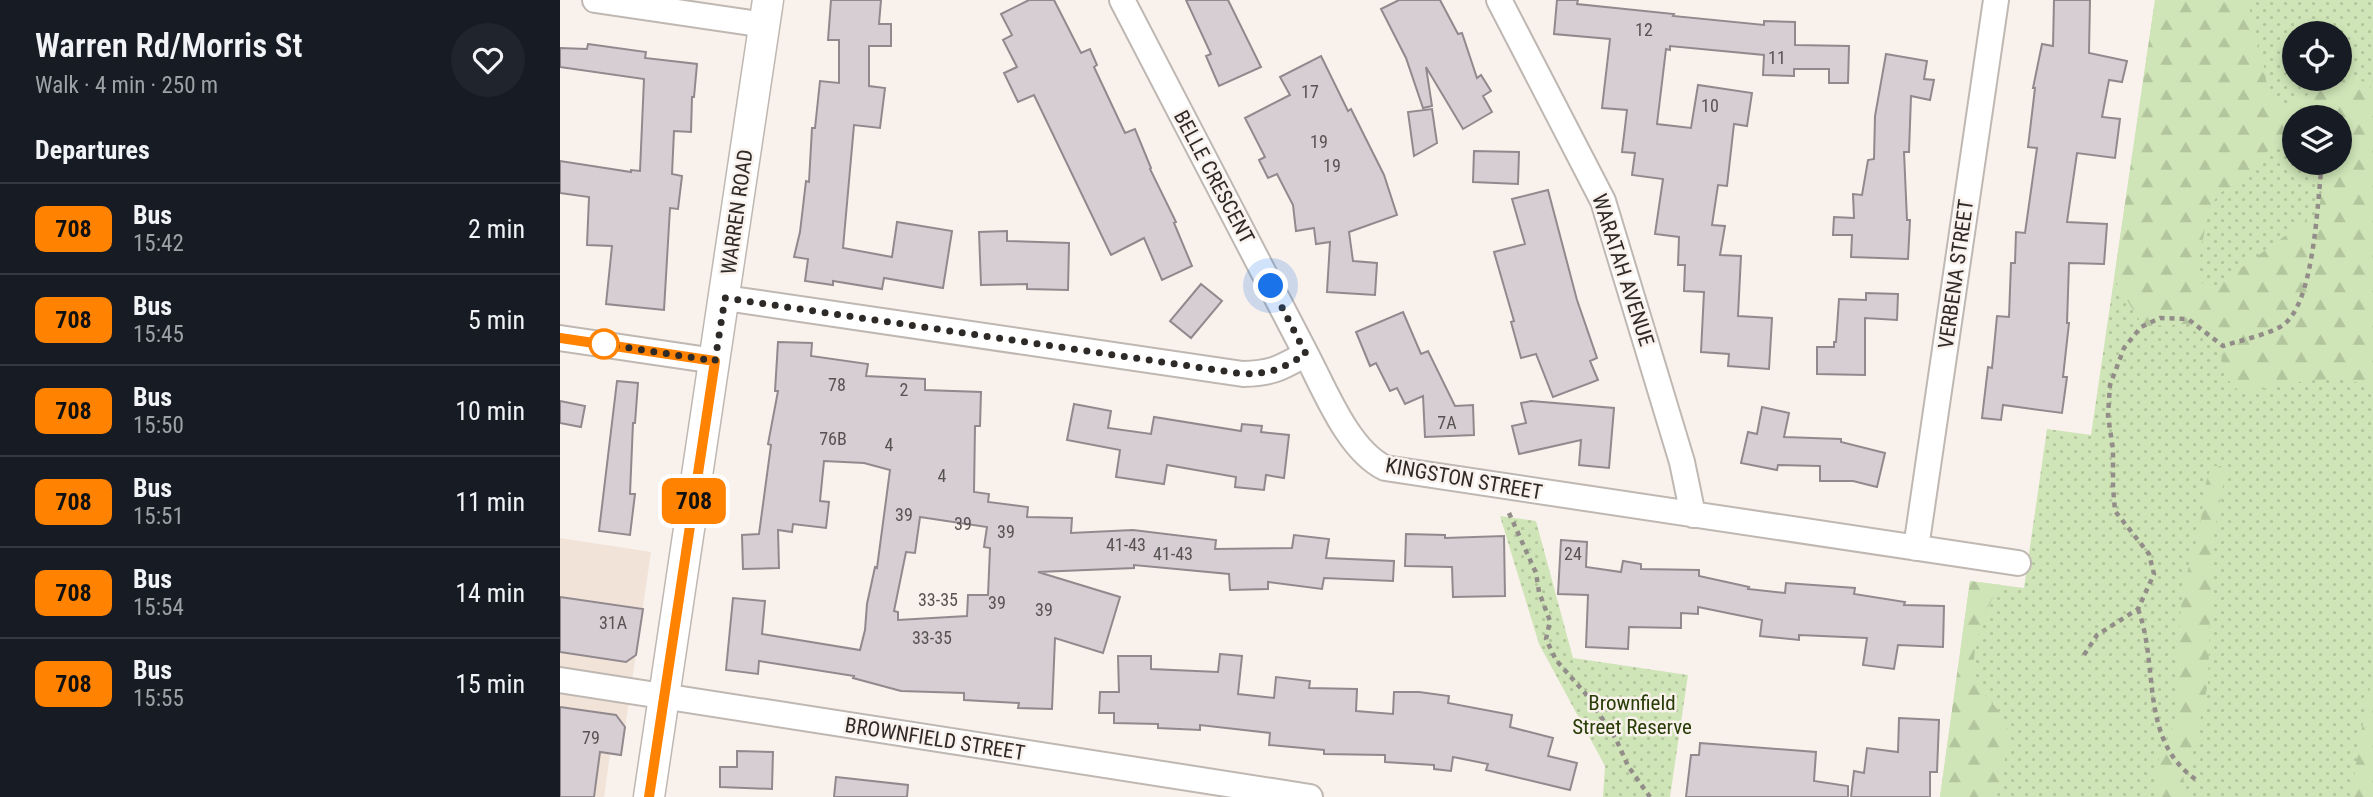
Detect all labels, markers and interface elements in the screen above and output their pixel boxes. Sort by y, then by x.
house number: 12 [1635,19,1653,40]
map controls [2282,21,2352,175]
button: locate [2282,21,2352,91]
button: heart [451,23,525,97]
text: Warren Rd/Morris St [35,26,303,65]
house number: 11 [1768,47,1786,68]
text: Walk · 4 min · 250 m [35,72,218,99]
house number: 17 [1301,81,1319,102]
house number: 10 [1701,95,1719,116]
button: layers [2282,105,2352,175]
street label: BELLE CRESCENT [1169,106,1259,248]
house number: 19 [1310,131,1328,152]
text: Departures [35,135,150,165]
street label: WARREN ROAD [716,148,758,276]
house number: 19 [1323,155,1341,176]
street label: WARATAH AVENUE [1587,191,1659,349]
street label: VERBENA STREET [1934,198,1978,350]
text: Bus [133,200,172,230]
text: 2 min [468,214,525,244]
text: 708 [55,215,92,243]
text: 15:42 [133,230,184,257]
your location [1253,268,1288,303]
text: Bus [133,291,172,321]
text: 5 min [468,305,525,335]
text: 708 [55,306,92,334]
text: 15:45 [133,321,184,348]
unlabelled marker [589,329,619,359]
house number: 78 [828,374,846,395]
house number: 2 [900,379,909,400]
text: Bus [133,382,172,412]
text: 10 min [455,396,525,426]
text: 708 [55,397,92,425]
text: 15:50 [133,412,184,439]
house number: 7A [1437,412,1457,433]
house number: 76B [819,428,847,449]
house number: 4 [885,434,894,455]
street label: KINGSTON STREET [1384,453,1544,505]
house number: 4 [938,465,947,486]
text: Bus [133,473,172,503]
line badge: 708 [654,478,734,524]
text: 11 min [455,487,525,517]
text: 708 [676,487,712,515]
text: 708 [55,488,92,516]
text: 15:51 [133,503,184,530]
house number: 39 [895,504,913,525]
house number: 39 [954,513,972,534]
house number: 39 [997,521,1015,542]
house number: 41-43 [1106,534,1146,555]
house number: 41-43 [1153,543,1193,564]
house number: 24 [1564,543,1582,564]
text: Bus [133,564,172,594]
text: 14 min [455,578,525,608]
text: 708 [55,579,92,607]
house number: 33-35 [918,589,958,610]
house number: 39 [988,592,1006,613]
text: 15:54 [133,594,184,621]
house number: 39 [1035,599,1053,620]
house number: 31A [599,612,628,633]
house number: 33-35 [912,627,952,648]
text: Bus [133,655,172,685]
text: 15 min [455,669,525,699]
text: 708 [55,670,92,698]
text: 15:55 [133,685,184,712]
park label: Brownfield Street Reserve [1572,691,1692,739]
street label: BROWNFIELD STREET [843,713,1027,765]
house number: 79 [582,727,600,748]

